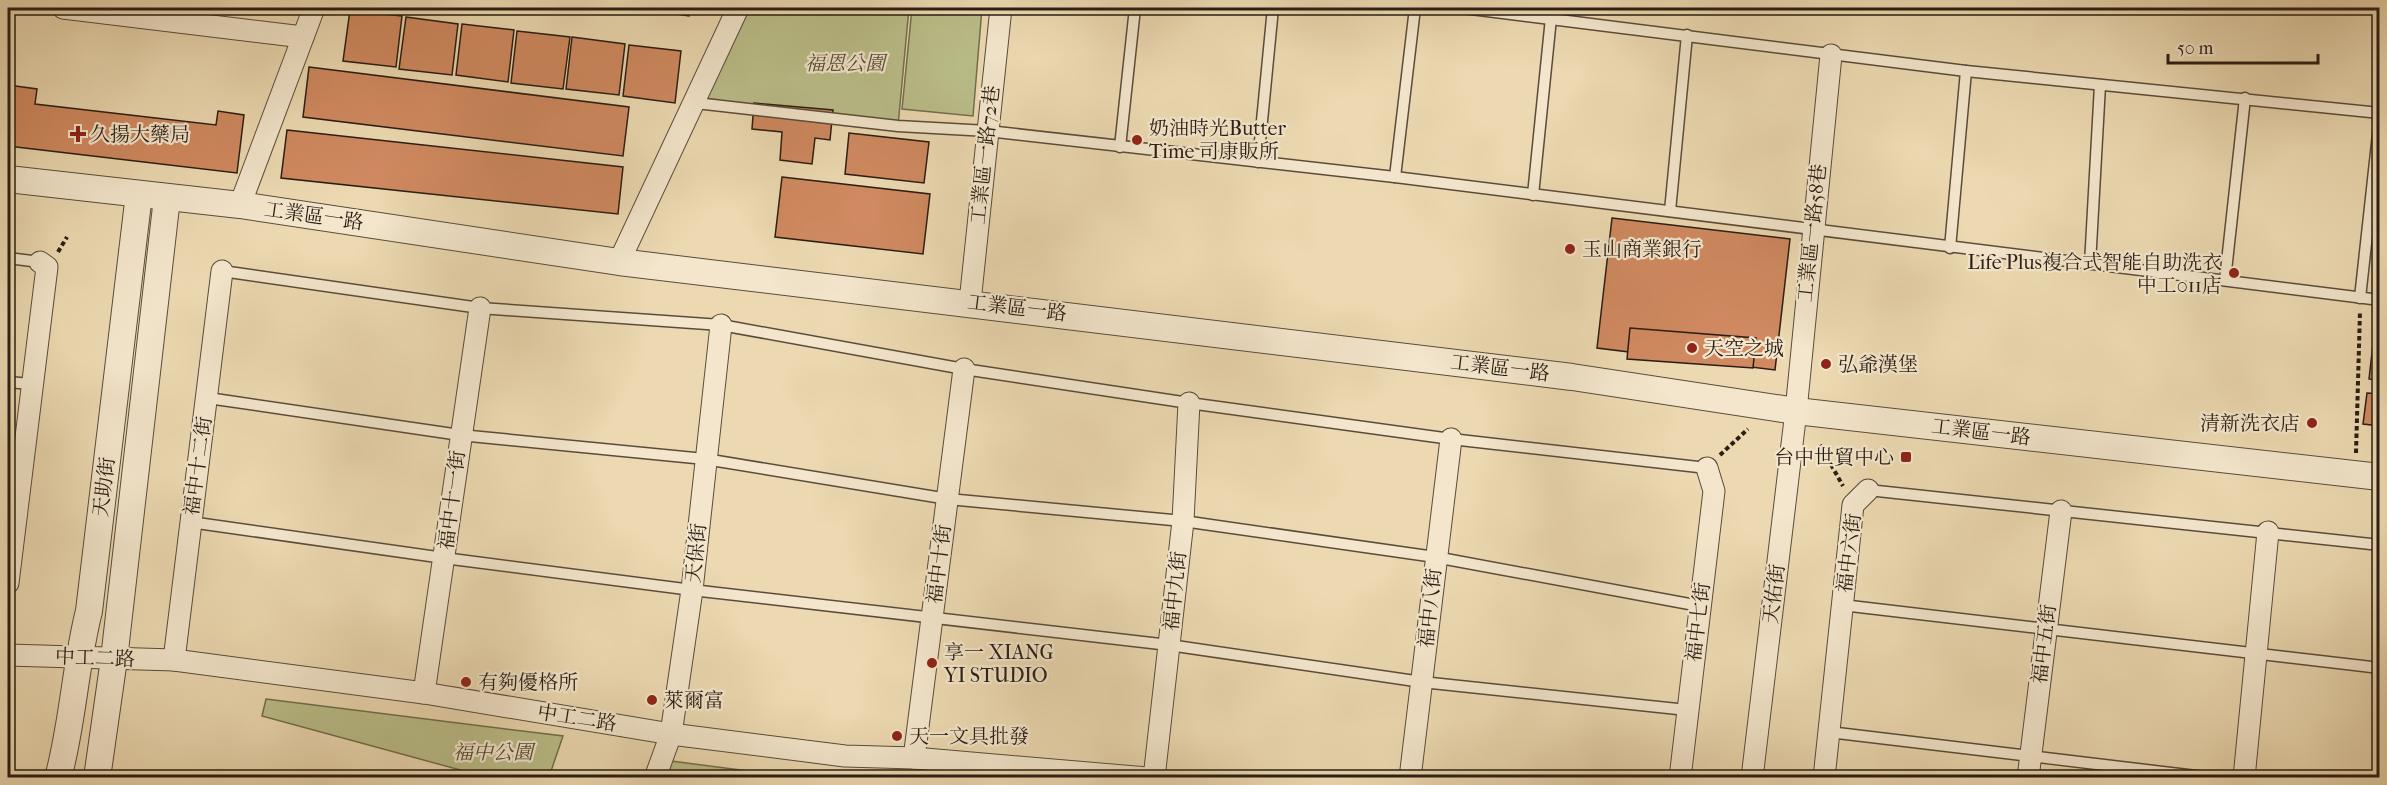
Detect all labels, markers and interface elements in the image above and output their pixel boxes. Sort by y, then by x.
scale bar [2168,27,2318,65]
text: 50 m [2177,38,2214,59]
park label: 福恩公園 [805,52,888,75]
street label: 工業區一路72巷 [966,84,1004,226]
place label: 奶油時光Butter Time 司康販所 [1149,117,1286,163]
place label: 久揚大藥局 [90,123,190,146]
marker: 久揚大藥局 [71,127,85,141]
marker: 奶油時光Butter Time 司康販所 [1130,133,1144,147]
street label: 工業區一路58巷 [1793,163,1831,303]
street label: 工業區一路 [263,198,365,234]
place label: 玉山商業銀行 [1582,238,1702,261]
marker: 玉山商業銀行 [1563,242,1577,256]
place label: Life Plus複合式智能自助洗衣 中工011店 [1967,251,2222,297]
marker: Life Plus複合式智能自助洗衣 中工011店 [2227,266,2241,280]
street label: 工業區一路 [966,290,1068,326]
place label: 天空之城 [1704,337,1784,360]
marker: 天空之城 [1685,341,1699,355]
street label: 工業區一路 [1449,350,1551,386]
place label: 弘爺漢堡 [1838,353,1918,376]
marker: 弘爺漢堡 [1819,357,1833,371]
place label: 清新洗衣店 [2200,412,2300,435]
street label: 工業區一路 [1930,414,2032,450]
street label: 福中十二街 [180,415,216,517]
marker: 清新洗衣店 [2305,416,2319,430]
place label: 台中世貿中心 [1774,446,1894,469]
street label: 福中十一街 [434,449,470,551]
marker: 台中世貿中心 [1899,450,1913,464]
street label: 天助街 [89,456,119,518]
street label: 福中六街 [1833,512,1865,594]
street label: 天保街 [681,522,711,584]
street label: 福中十街 [923,523,955,605]
street label: 福中九街 [1159,550,1191,632]
street label: 天佑街 [1759,563,1789,625]
street label: 福中八街 [1414,567,1446,649]
street label: 福中七街 [1682,581,1714,663]
street label: 福中五街 [2028,603,2060,685]
place label: 享一 XIANG YI STUDIO [943,641,1054,687]
street label: 中工二路 [55,645,135,671]
marker: 享一 XIANG YI STUDIO [925,656,939,670]
place label: 有夠優格所 [478,671,578,694]
marker: 有夠優格所 [459,675,473,689]
place label: 萊爾富 [664,689,724,712]
marker: 萊爾富 [645,693,659,707]
street label: 中工二路 [536,700,618,736]
place label: 天一文具批發 [909,725,1029,748]
marker: 天一文具批發 [890,729,904,743]
park label: 福中公園 [453,741,536,764]

